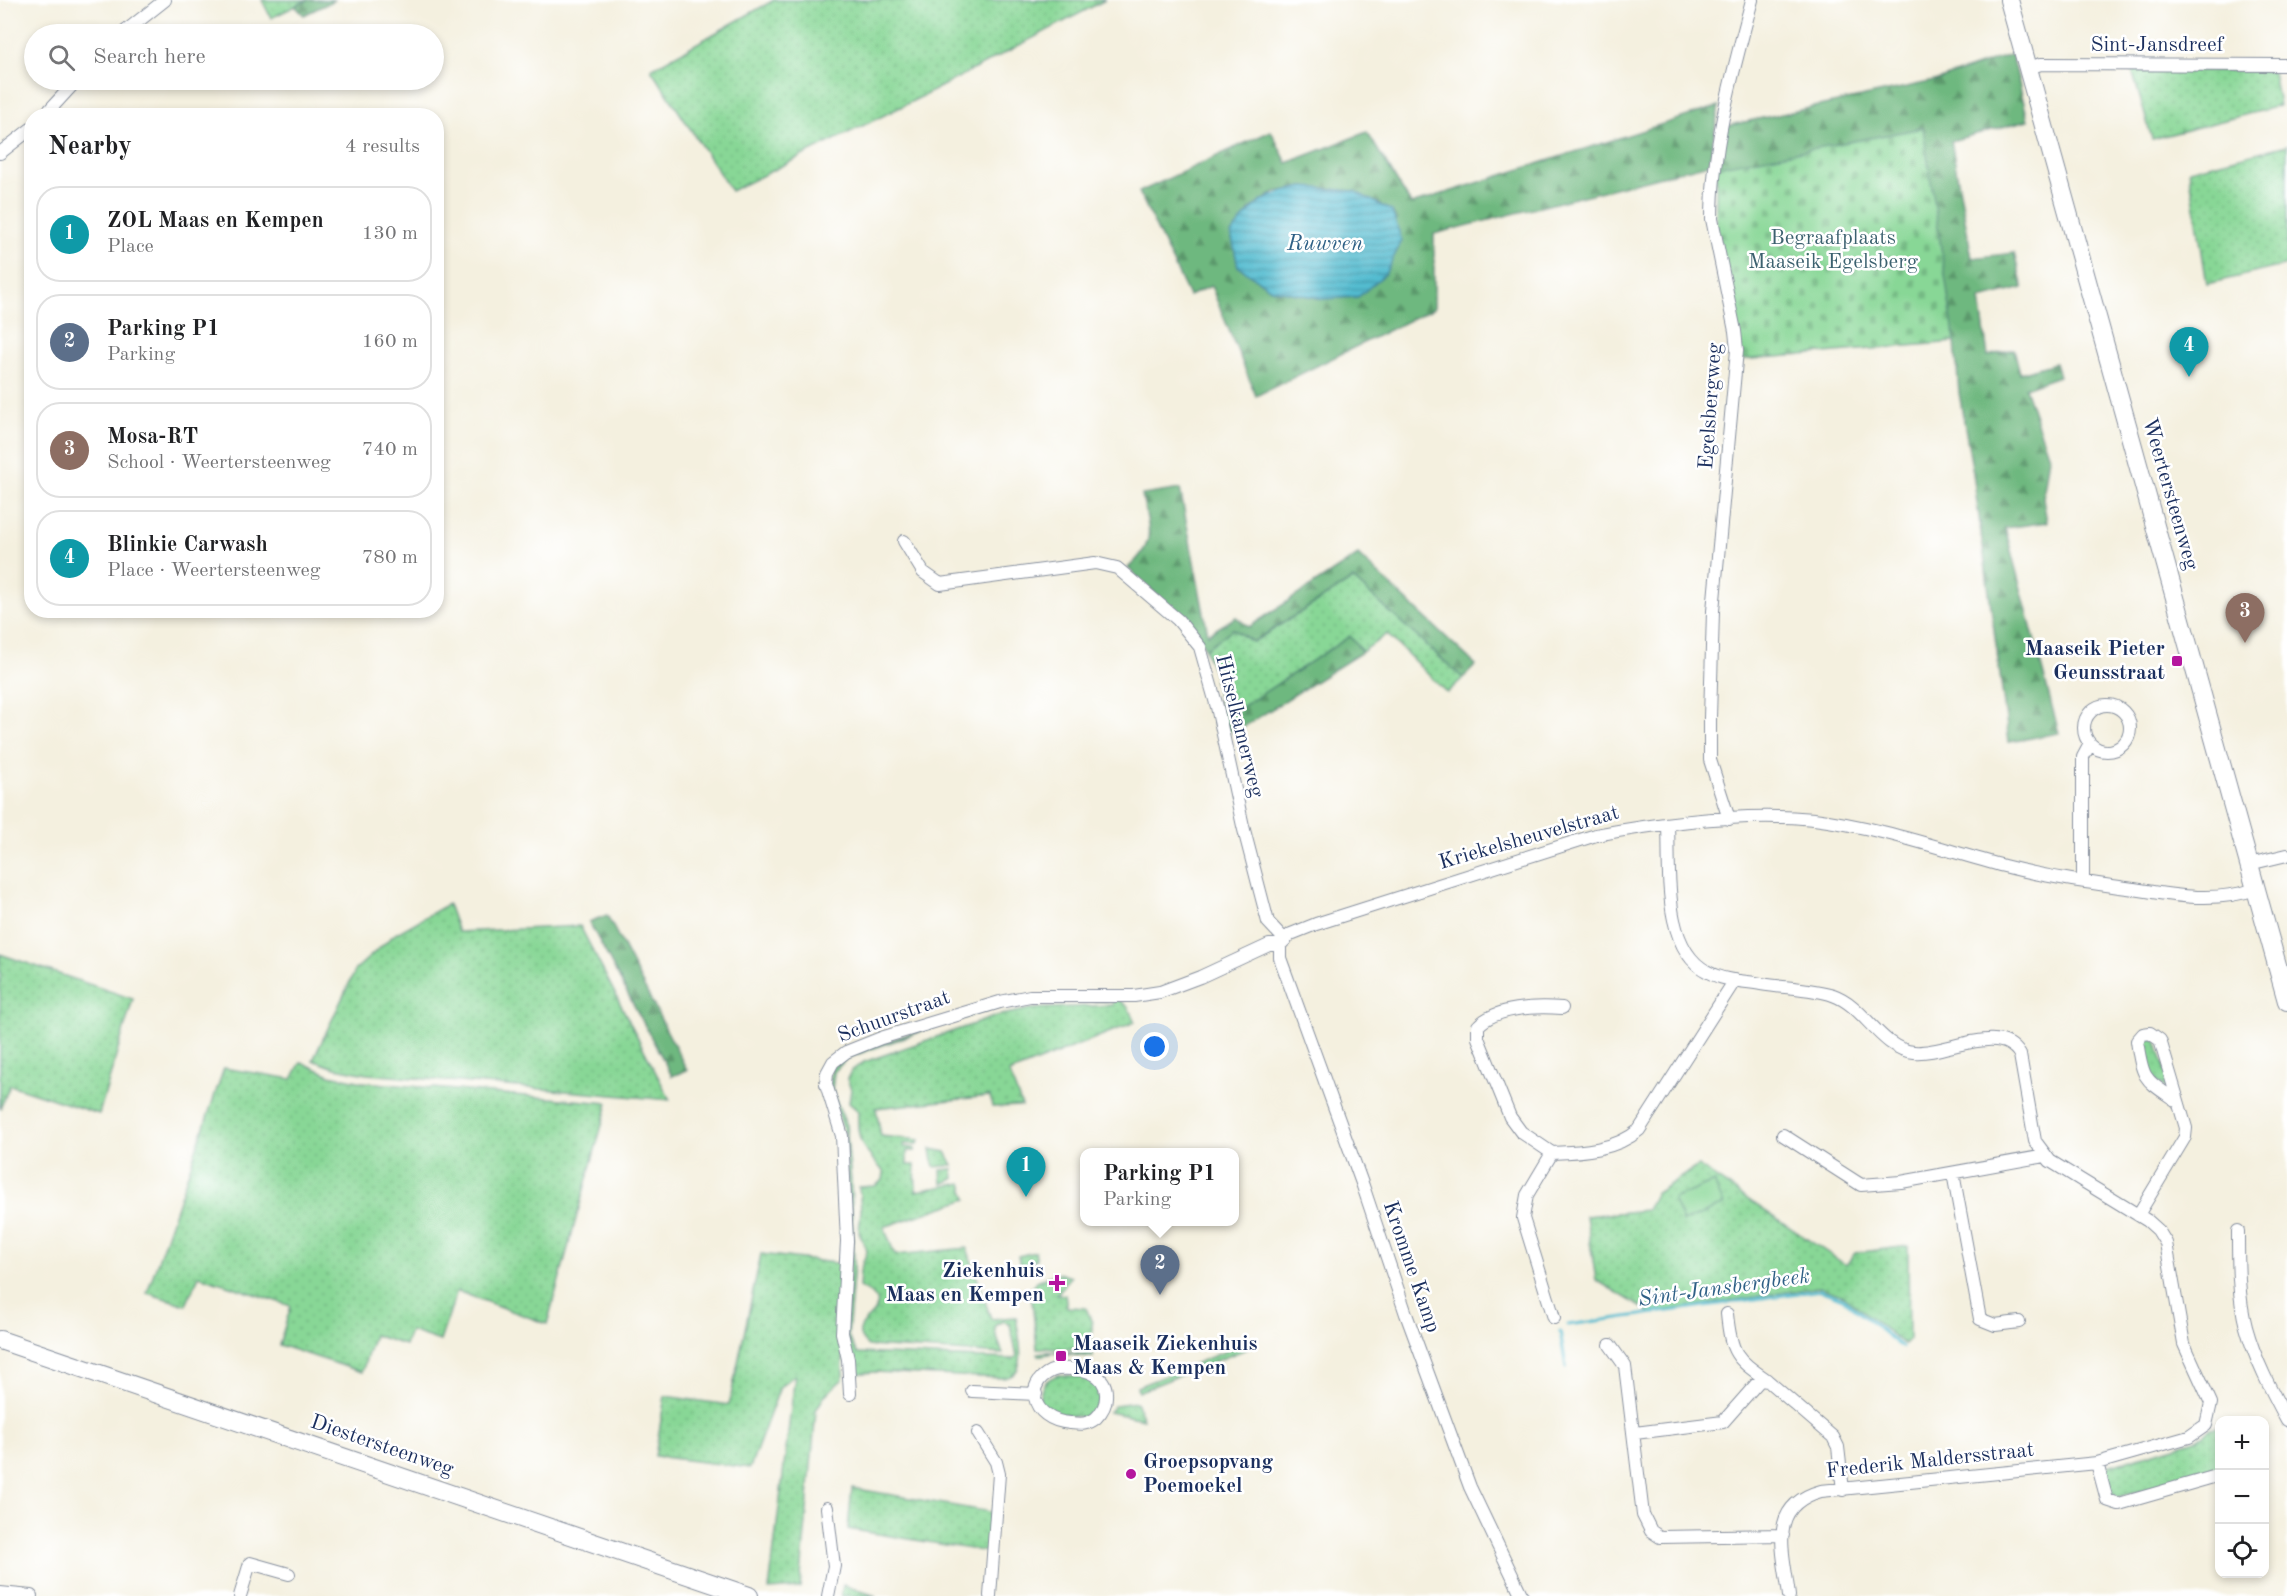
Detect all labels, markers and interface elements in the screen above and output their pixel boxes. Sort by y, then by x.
search box [24,24,444,90]
street label: Sint-Jansdreef [2090,35,2225,56]
icon: search [45,41,78,74]
text: Search here [93,46,206,68]
text: Nearby [48,134,132,160]
text: 4 results [345,137,420,157]
text: ZOL Maas en Kempen [107,210,324,232]
text: 1 [64,224,75,244]
text: 130 m [362,224,418,244]
park label: Begraafplaats Maaseik Egelsberg [1748,228,1919,273]
water label: Ruwven [1286,233,1363,255]
text: Place [107,237,154,257]
text: Parking P1 [107,318,220,340]
pin: 4 [2170,328,2208,377]
text: 2 [64,332,75,352]
text: 160 m [362,332,418,352]
street label: Egelsbergweg [1696,341,1726,470]
text: Parking [107,345,175,365]
street label: Weertersteenweg [2138,415,2202,573]
text: Mosa-RT [107,426,198,448]
text: 3 [64,440,75,460]
text: 740 m [362,440,418,460]
text: School · Weertersteenweg [107,453,331,473]
text: Blinkie Carwash [107,534,268,556]
text: 4 [64,548,75,568]
text: 780 m [362,548,418,568]
text: Place · Weertersteenweg [107,561,320,581]
pin: 3 [2226,594,2264,643]
place label: Maaseik Pieter Geunsstraat [2025,639,2165,684]
street label: Hitselkamerweg [1211,652,1267,800]
marker: Maaseik Pieter Geunsstraat [2170,654,2184,668]
street label: Kriekelsheuvelstraat [1437,802,1621,874]
street label: Schuurstraat [835,987,953,1047]
your location [1140,1032,1169,1061]
pin: 1 [1006,1148,1046,1197]
popup [1080,1148,1239,1226]
text: Parking P1 [1103,1163,1216,1185]
text: Parking [1103,1190,1171,1210]
street label: Kromme Kamp [1379,1199,1443,1335]
pin: 2 [1140,1246,1180,1295]
place label: Ziekenhuis Maas en Kempen [886,1261,1044,1306]
water label: Sint-Jansbergbeek [1637,1265,1812,1311]
marker: Ziekenhuis Maas en Kempen [1048,1274,1066,1292]
place label: Maaseik Ziekenhuis Maas & Kempen [1073,1334,1258,1379]
marker: Maaseik Ziekenhuis Maas & Kempen [1054,1349,1068,1363]
street label: Diestersteenweg [308,1412,457,1481]
map controls [2215,1416,2269,1578]
button: + [2215,1416,2269,1470]
street label: Frederik Maldersstraat [1825,1440,2035,1482]
place label: Groepsopvang Poemoekel [1143,1452,1273,1497]
marker: Groepsopvang Poemoekel [1124,1467,1138,1481]
button: − [2215,1470,2269,1524]
button: locate [2215,1524,2269,1578]

